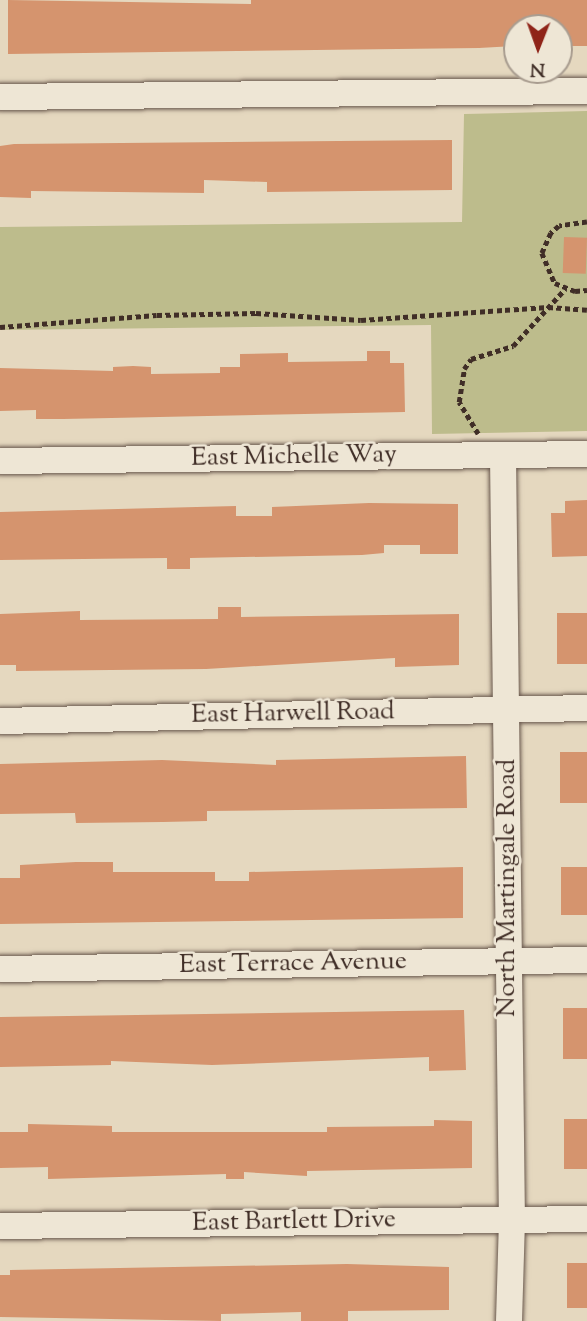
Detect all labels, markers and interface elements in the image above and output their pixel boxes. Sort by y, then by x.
north arrow [503,14,573,84]
text: N [530,55,545,82]
street label: East Michelle Way [191,440,397,474]
street label: East Harwell Road [191,697,395,731]
street label: North Martingale Road [492,759,524,1017]
street label: East Terrace Avenue [179,946,407,982]
street label: East Bartlett Drive [192,1205,396,1239]

